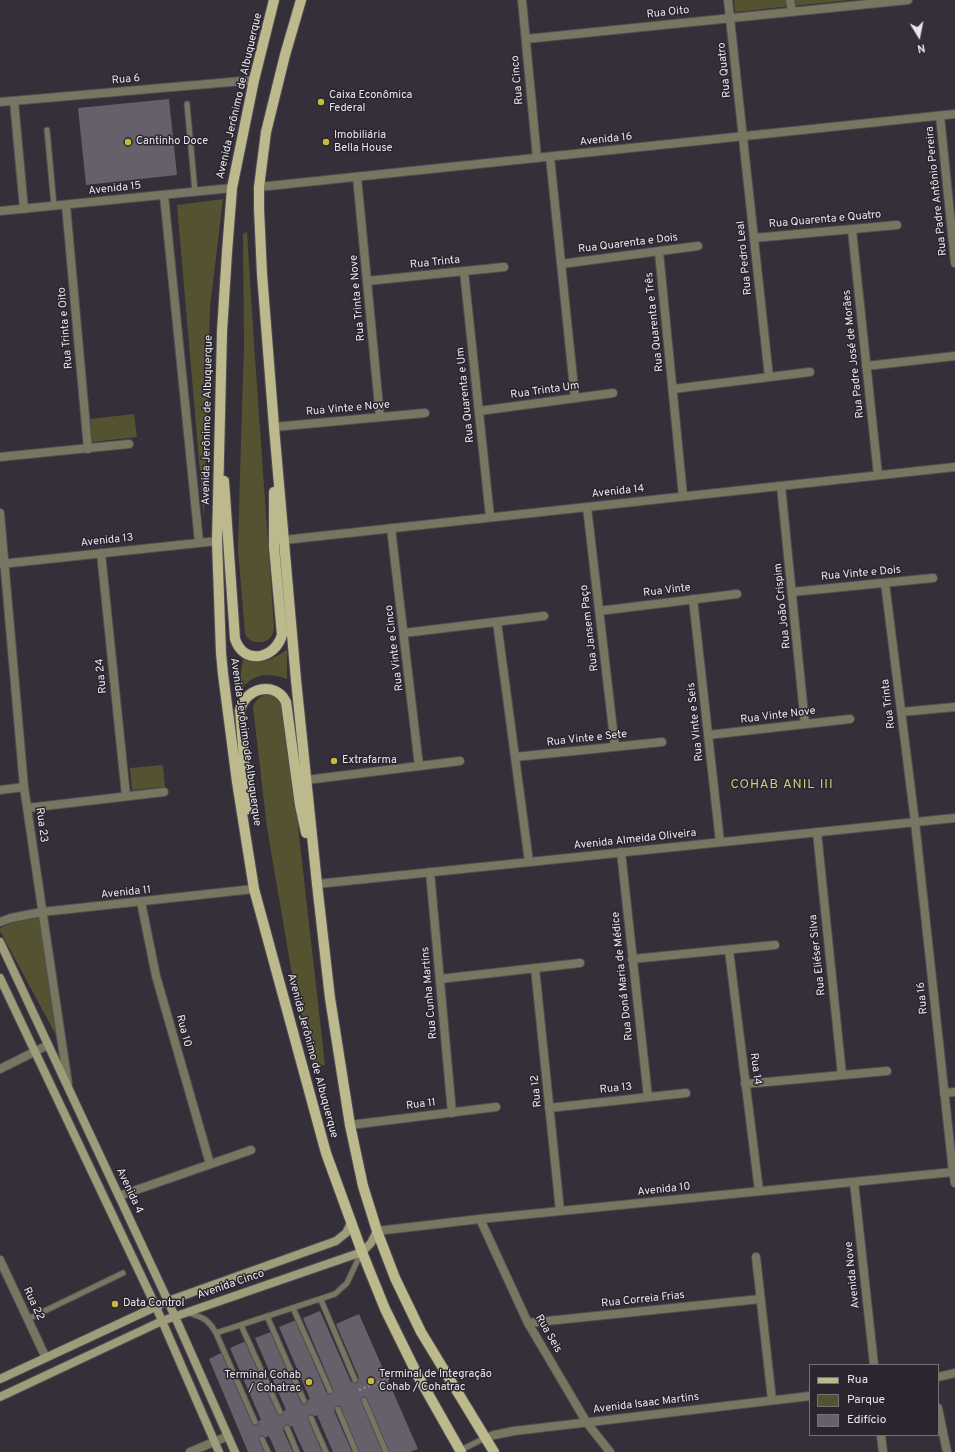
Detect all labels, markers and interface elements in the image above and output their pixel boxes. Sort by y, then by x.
street label: Rua Oito [646,4,690,22]
street label: Avenida Jerônimo de Albuquerque [214,12,266,180]
north arrow [899,16,939,56]
text: N [916,40,926,55]
street label: Rua Quatro [716,42,734,98]
street label: Rua Cinco [509,55,527,105]
street label: Rua 6 [111,72,141,88]
place label: Caixa Econômica Federal [329,89,412,115]
marker: Caixa Econômica Federal [316,97,326,107]
street label: Rua Padre Antônio Pereira [924,126,950,256]
place label: Imobiliária Bella House [334,129,392,155]
street label: Avenida 16 [579,131,633,149]
place label: Cantinho Doce [136,135,208,149]
marker: Cantinho Doce [123,137,133,147]
marker: Imobiliária Bella House [321,137,331,147]
street label: Avenida 15 [88,180,142,198]
street label: Rua Quarenta e Quatro [768,209,882,231]
street label: Rua Pedro Leal [735,220,755,296]
street label: Rua Quarenta e Dois [577,231,679,257]
street label: Rua Trinta e Nove [348,254,368,342]
street label: Rua Trinta [409,254,461,272]
street label: Rua Quarenta e Três [643,272,667,372]
street label: Rua Trinta e Oito [56,286,76,370]
street label: Rua Padre José de Morães [841,289,867,419]
street label: Avenida Jerônimo de Albuquerque [200,335,216,505]
street label: Rua Quarenta e Um [454,347,478,443]
street label: Rua Trinta Um [510,380,580,402]
street label: Rua Vinte e Nove [305,399,391,419]
street label: Avenida 14 [591,483,645,501]
street label: Avenida 13 [80,532,134,550]
street label: Rua João Crispim [772,563,794,649]
street label: Rua Vinte e Dois [820,564,902,584]
street label: Rua Vinte [642,582,692,600]
street label: Rua Jansem Paço [578,584,602,672]
street label: Rua Vinte e Cinco [383,604,407,692]
street label: Avenida Jerônimo de Albuquerque [227,657,263,827]
street label: Rua 24 [94,658,110,694]
street label: Rua Trinta [879,678,899,730]
street label: Rua Vinte e Seis [685,682,707,762]
street label: Rua Vinte Nove [740,705,816,727]
street label: Rua Vinte e Sete [546,728,628,750]
place label: Extrafarma [342,754,397,768]
marker: Extrafarma [329,756,339,766]
district label: COHAB ANIL III [730,777,834,793]
street label: Rua 23 [32,807,50,843]
street label: Avenida Almeida Oliveira [573,827,697,853]
street label: Avenida 11 [100,884,152,902]
street label: Rua Doná Maria de Médice [610,911,636,1041]
street label: Rua Eliéser Silva [807,914,829,996]
street label: Rua Cunha Martins [419,946,441,1040]
street label: Avenida Jerônimo de Albuquerque [284,972,340,1140]
street label: Rua 16 [915,981,931,1015]
street label: Rua 10 [172,1013,194,1049]
street label: Rua 14 [746,1052,764,1086]
street label: Rua 12 [529,1074,545,1108]
street label: Rua 13 [599,1081,633,1097]
street label: Rua 11 [405,1097,437,1113]
street label: Avenida 4 [113,1166,145,1216]
street label: Avenida 10 [637,1181,691,1199]
street label: Avenida Nove [843,1241,863,1309]
street label: Avenida Cinco [196,1267,266,1303]
street label: Rua 22 [20,1285,46,1323]
street label: Rua Correia Frias [601,1289,685,1311]
place label: Data Control [123,1297,184,1311]
marker: Data Control [110,1299,120,1309]
street label: Rua Seis [532,1312,564,1356]
legend [809,1364,939,1436]
place label: Terminal de Integração Cohab / Cohatrac [379,1368,492,1394]
place label: Terminal Cohab / Cohatrac [224,1369,301,1395]
text: Rua [847,1372,868,1388]
marker: Terminal de Integração Cohab / Cohatrac [366,1376,376,1386]
marker: Terminal Cohab / Cohatrac [304,1377,314,1387]
street label: Avenida Isaac Martins [592,1391,700,1417]
text: Parque [847,1392,885,1408]
text: Edifício [847,1412,886,1428]

